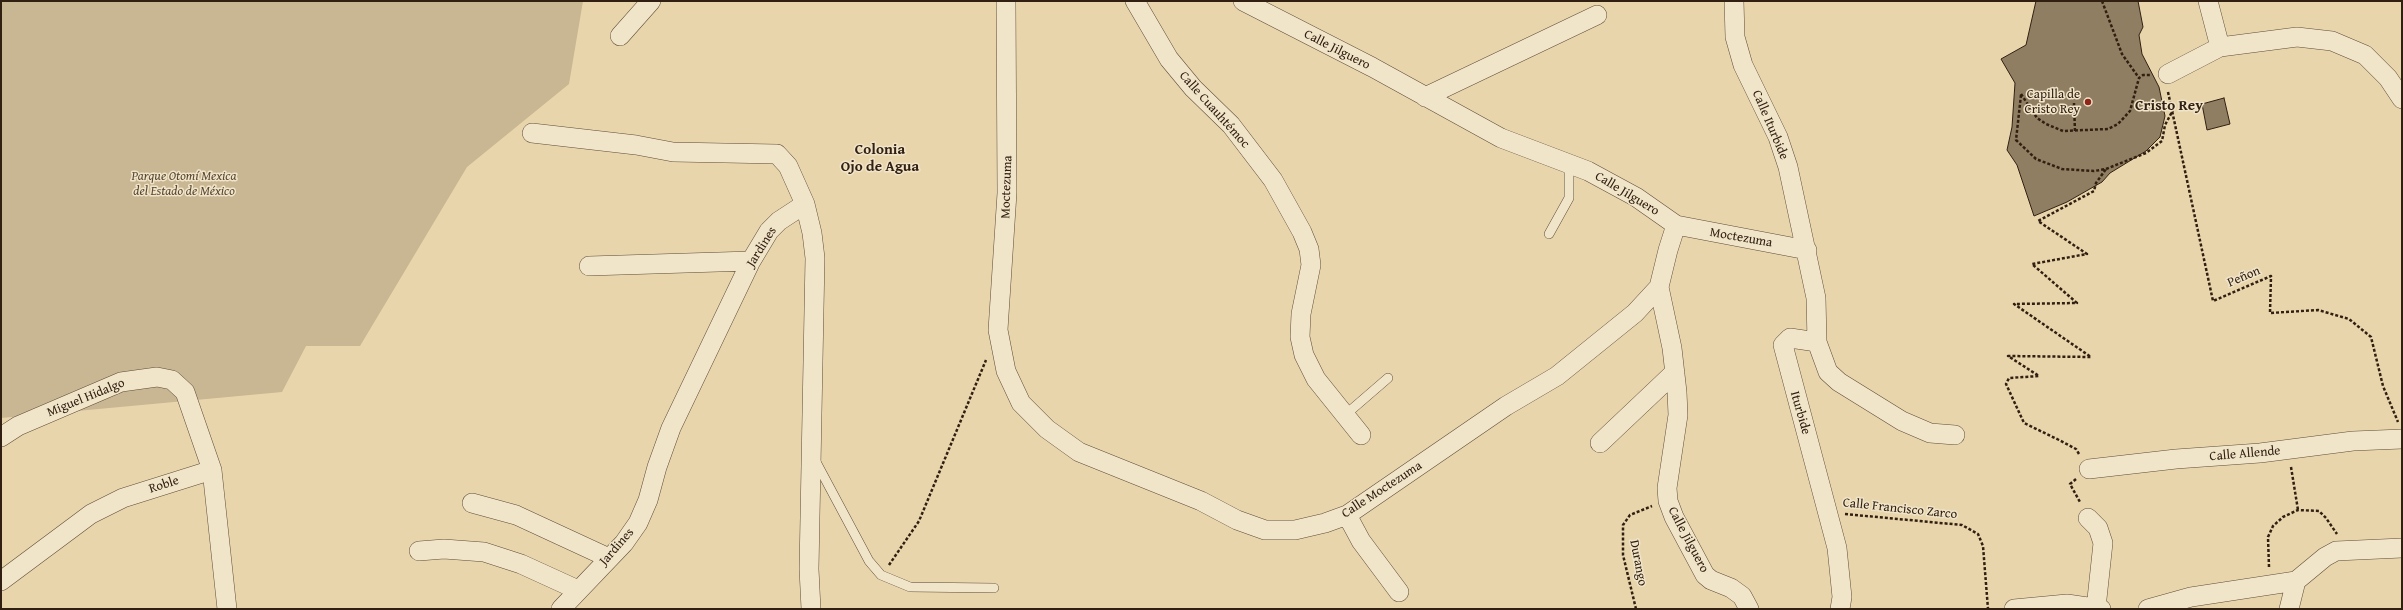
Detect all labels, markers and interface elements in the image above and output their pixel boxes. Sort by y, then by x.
street label: Calle Jilguero [1301,27,1373,73]
street label: Calle Cuauhtémoc [1175,68,1253,152]
place label: Capilla de Cristo Rey [2025,87,2080,118]
street label: Calle Iturbide [1748,88,1792,162]
marker: Capilla de Cristo Rey [2083,97,2093,107]
district label: Cristo Rey [2135,97,2203,115]
district label: Colonia Ojo de Agua [841,141,919,176]
street label: Moctezuma [998,155,1016,219]
park label: Parque Otomí Mexica del Estado de México [132,169,236,200]
street label: Calle Jilguero [1592,169,1662,219]
street label: Jardines [744,224,780,270]
street label: Moctezuma [1709,225,1773,251]
street label: Peñon [2225,263,2263,291]
street label: Miguel Hidalgo [45,375,127,421]
street label: Iturbide [1786,390,1814,436]
street label: Calle Allende [2209,443,2281,465]
street label: Calle Moctezuma [1339,458,1425,522]
street label: Roble [147,473,181,497]
street label: Calle Francisco Zarco [1842,495,1958,523]
street label: Calle Jilguero [1664,504,1712,576]
street label: Jardines [596,525,638,569]
street label: Durango [1626,539,1650,587]

